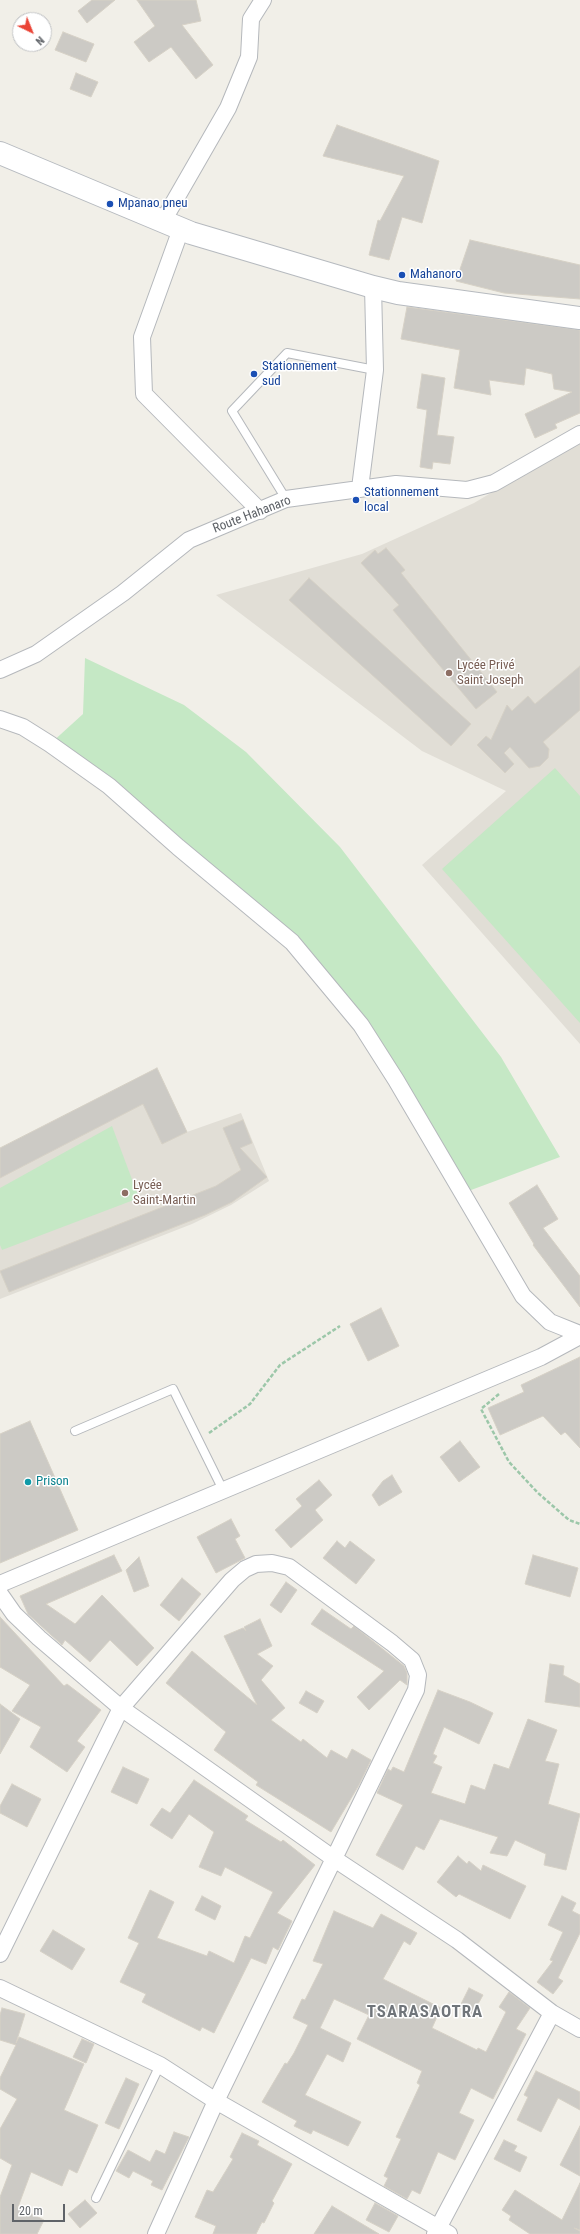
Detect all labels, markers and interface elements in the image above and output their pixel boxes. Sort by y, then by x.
north arrow [12,12,52,52]
text: N [33,33,47,47]
place label: Mpanao pneu [118,196,188,212]
marker: Mpanao pneu [105,199,115,209]
place label: Mahanoro [410,267,462,283]
marker: Mahanoro [397,270,407,280]
place label: Stationnement sud [262,359,337,390]
marker: Stationnement sud [249,369,259,379]
place label: Stationnement local [364,485,439,516]
street label: Route Hahanaro [211,493,293,537]
marker: Stationnement local [351,495,361,505]
place label: Lycée Privé Saint Joseph [457,658,524,689]
marker: Lycée Privé Saint Joseph [444,668,454,678]
place label: Lycée Saint-Martin [133,1178,196,1209]
marker: Lycée Saint-Martin [120,1188,130,1198]
place label: Prison [36,1474,69,1490]
marker: Prison [23,1477,33,1487]
district label: TSARASAOTRA [367,2003,483,2023]
scale bar [14,2196,67,2222]
text: 20 m [19,2204,43,2218]

